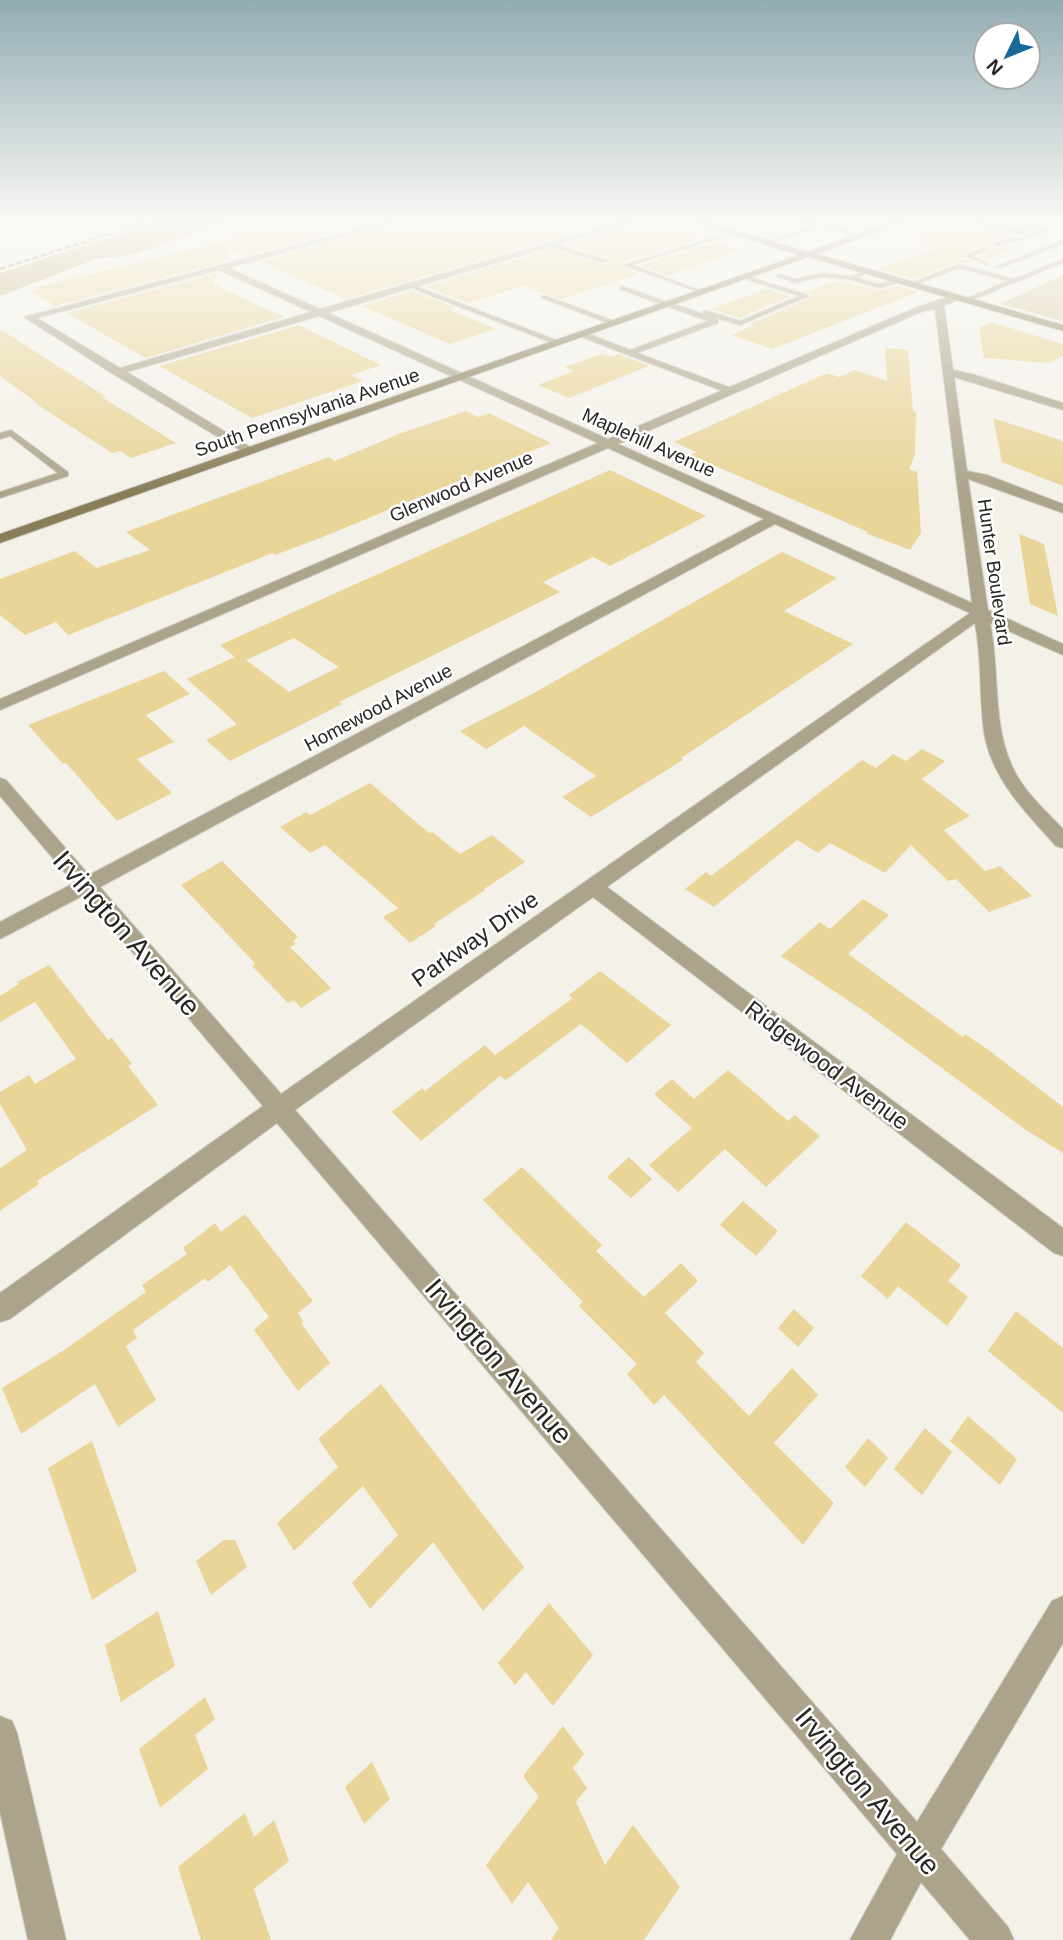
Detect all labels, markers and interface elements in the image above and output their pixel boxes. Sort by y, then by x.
north arrow [972,21,1042,91]
text: N [983,55,1007,79]
street label: South Pennsylvania Avenue [192,364,422,461]
street label: Maplehill Avenue [579,404,719,481]
street label: Glenwood Avenue [386,447,536,526]
street label: Hunter Boulevard [974,497,1015,647]
street label: Homewood Avenue [301,660,456,755]
street label: Irvington Avenue [47,845,207,1022]
street label: Parkway Drive [407,886,543,992]
street label: Ridgewood Avenue [740,995,914,1135]
street label: Irvington Avenue [419,1273,579,1450]
street label: Irvington Avenue [789,1702,946,1881]

